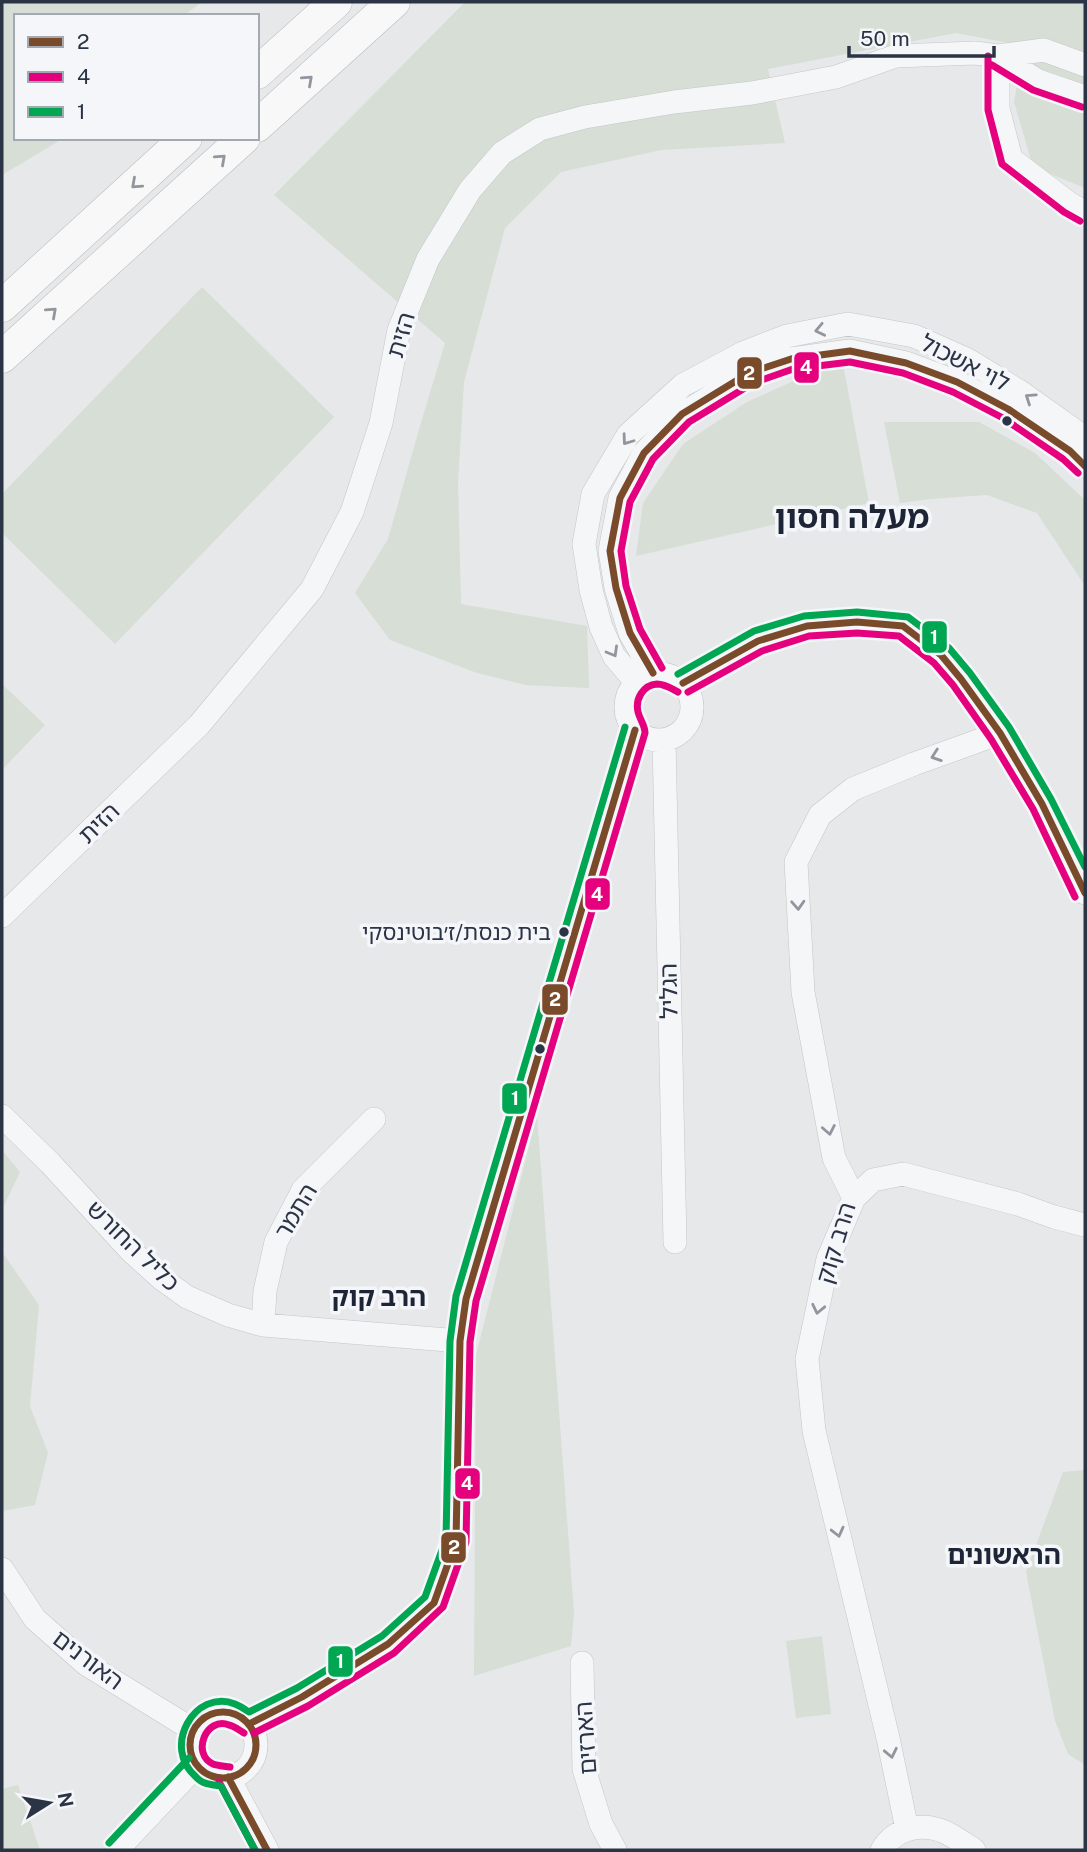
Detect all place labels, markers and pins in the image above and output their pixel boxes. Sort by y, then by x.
unlabelled marker [1000,414,1014,428]
place label: בית כנסת/ז׳בוטינסקי [362,919,551,945]
marker: בית כנסת/ז׳בוטינסקי [557,925,571,939]
unlabelled marker [533,1042,547,1056]

